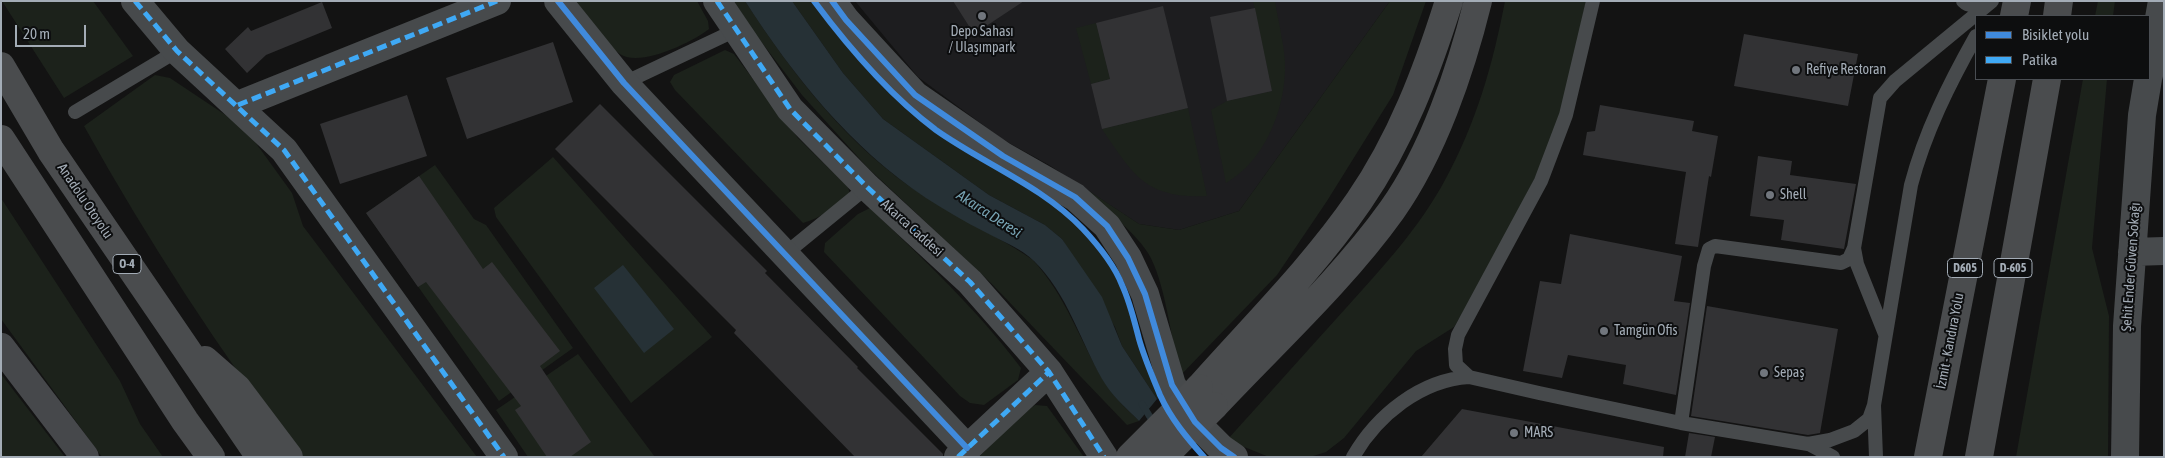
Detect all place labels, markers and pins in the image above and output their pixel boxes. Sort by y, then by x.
marker: Depo Sahası / Ulaşımpark [976,10,988,22]
place label: Depo Sahası / Ulaşımpark [949,24,1015,56]
place label: Refiye Restoran [1806,62,1886,78]
marker: Refiye Restoran [1790,64,1802,76]
place label: Shell [1780,187,1806,203]
marker: Shell [1764,189,1776,201]
place label: Tamgün Ofis [1614,323,1677,339]
marker: Tamgün Ofis [1598,325,1610,337]
place label: Sepaş [1774,365,1804,381]
marker: Sepaş [1758,367,1770,379]
place label: MARS [1524,425,1553,441]
marker: MARS [1508,427,1520,439]

